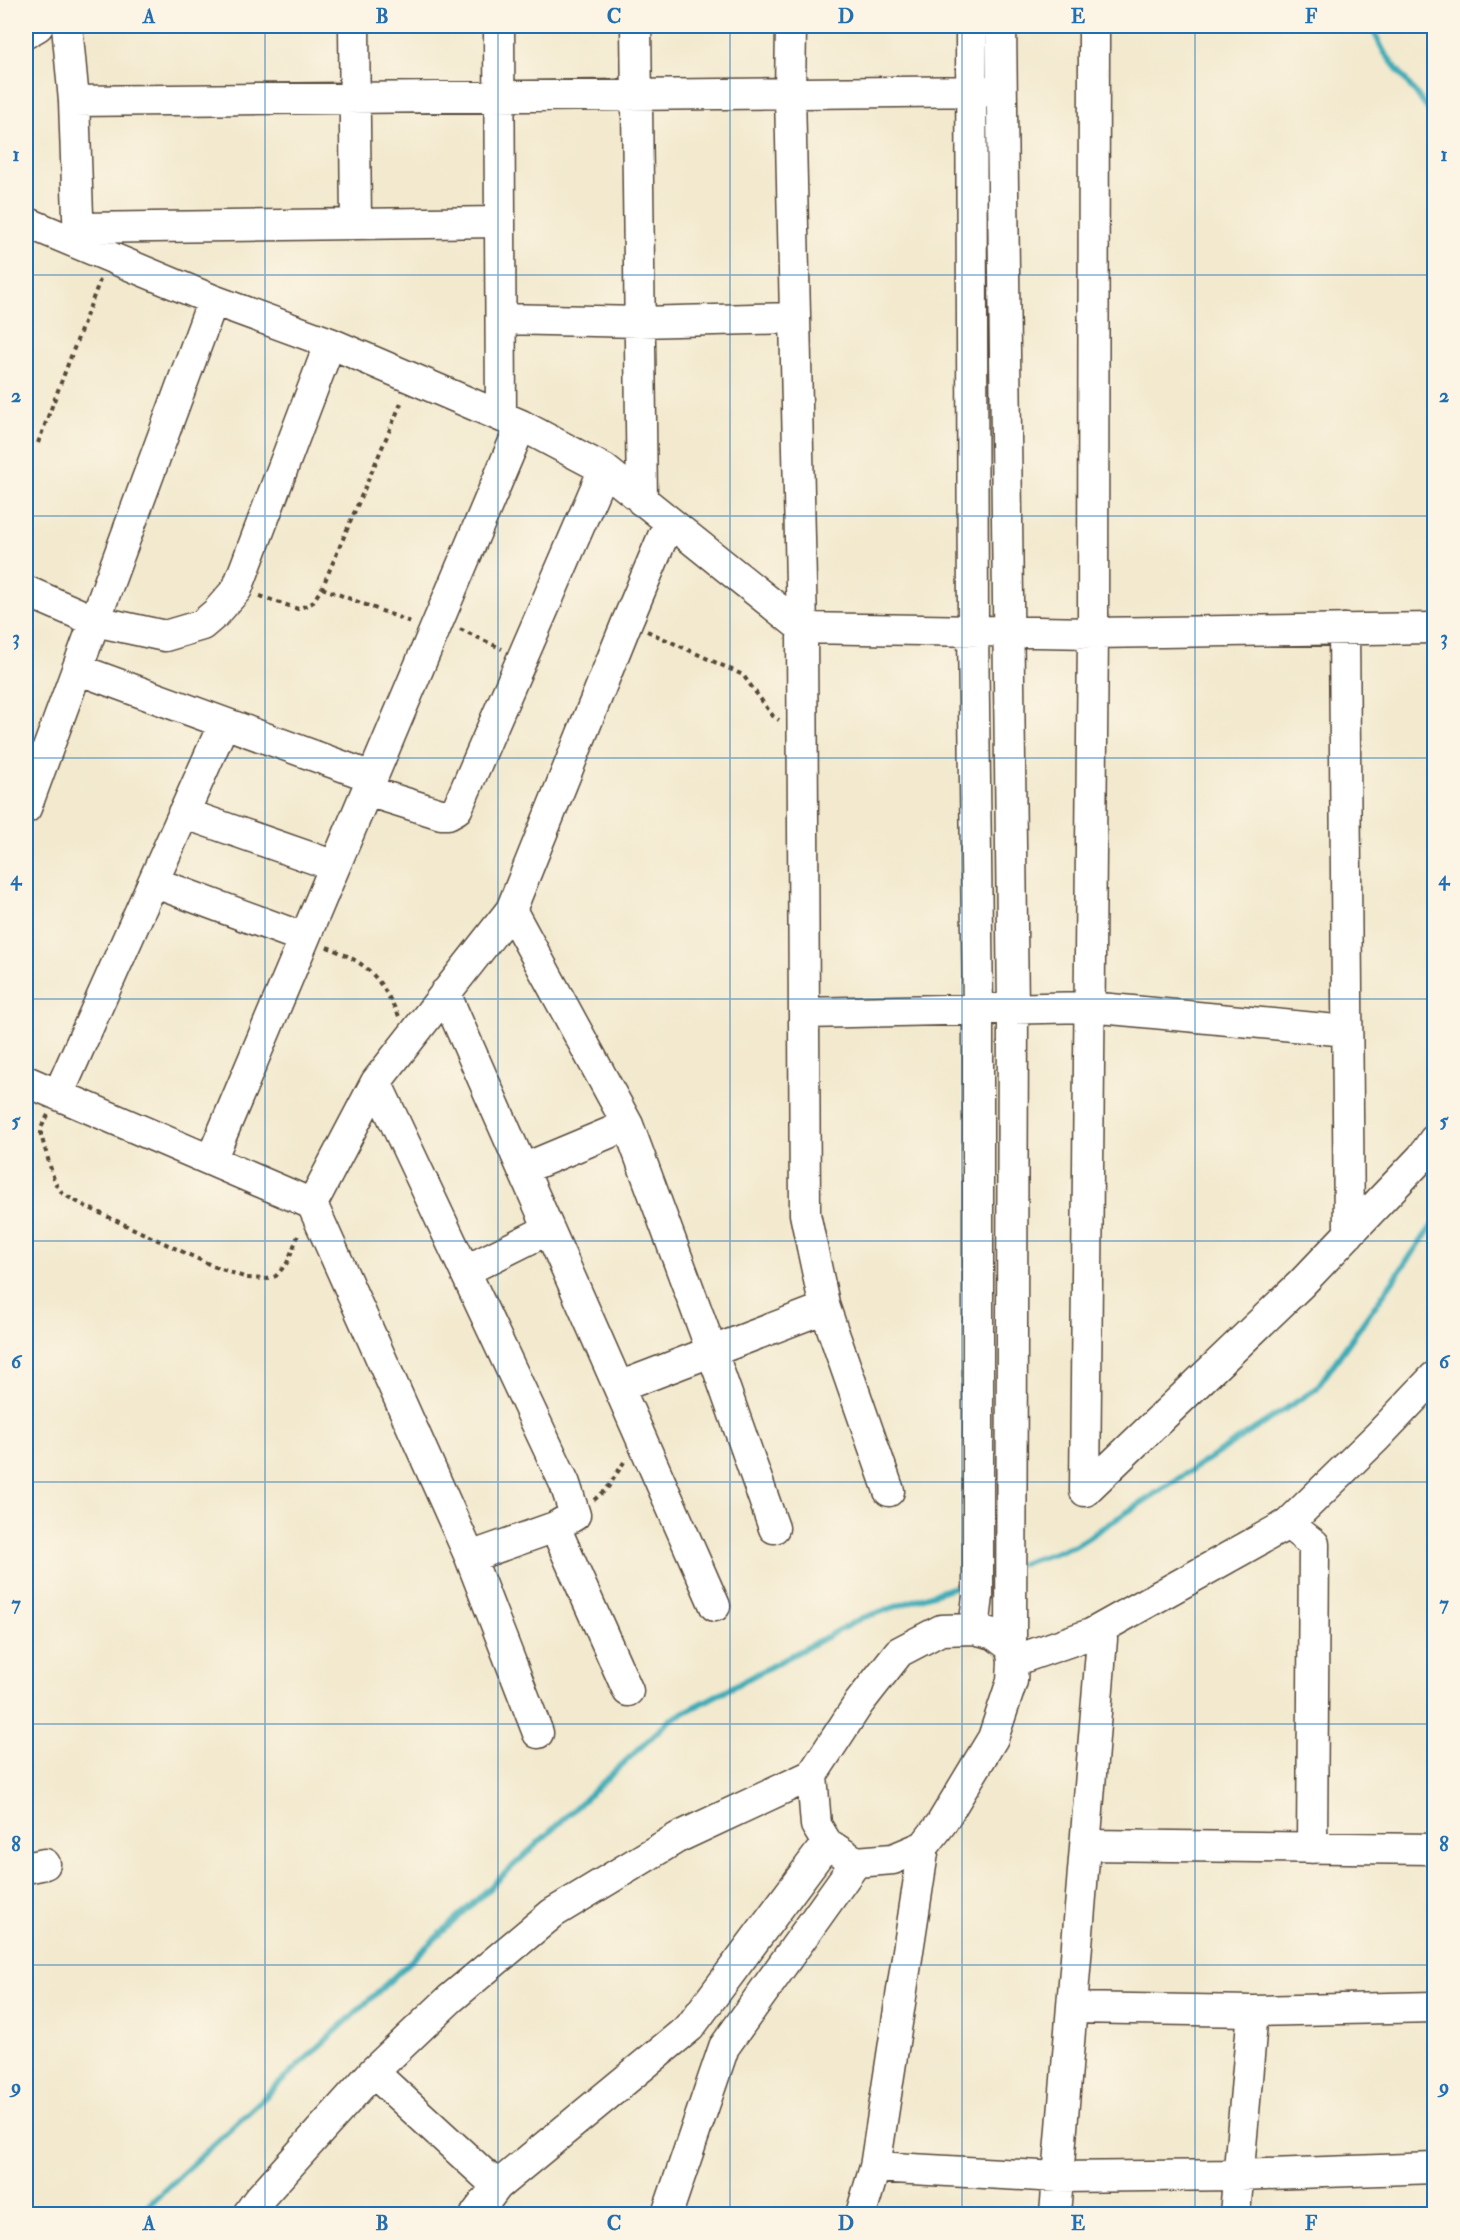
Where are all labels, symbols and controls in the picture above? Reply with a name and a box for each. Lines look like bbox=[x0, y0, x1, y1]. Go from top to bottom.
text: A bbox=[142, 4, 156, 29]
text: B bbox=[375, 4, 389, 29]
text: C bbox=[607, 4, 621, 29]
text: D bbox=[838, 4, 854, 29]
text: E bbox=[1071, 4, 1086, 29]
text: F bbox=[1305, 4, 1318, 29]
text: 1 bbox=[12, 142, 20, 167]
text: 1 bbox=[1440, 142, 1448, 167]
text: 2 bbox=[11, 383, 21, 408]
text: 2 bbox=[1439, 383, 1449, 408]
text: 3 bbox=[12, 625, 20, 650]
text: 3 bbox=[1440, 625, 1448, 650]
text: 4 bbox=[10, 866, 23, 891]
text: 4 bbox=[1438, 866, 1451, 891]
text: 5 bbox=[12, 1108, 22, 1133]
text: 5 bbox=[1440, 1108, 1450, 1133]
text: 6 bbox=[11, 1349, 23, 1374]
text: 6 bbox=[1439, 1349, 1451, 1374]
text: 7 bbox=[11, 1591, 21, 1616]
text: 7 bbox=[1439, 1591, 1449, 1616]
text: 8 bbox=[11, 1832, 21, 1857]
text: 8 bbox=[1439, 1832, 1449, 1857]
text: 9 bbox=[9, 2074, 21, 2099]
text: 9 bbox=[1437, 2074, 1449, 2099]
text: A bbox=[142, 2211, 156, 2236]
text: B bbox=[375, 2211, 389, 2236]
text: C bbox=[607, 2211, 621, 2236]
text: D bbox=[838, 2211, 854, 2236]
text: E bbox=[1071, 2211, 1086, 2236]
text: F bbox=[1305, 2211, 1318, 2236]

